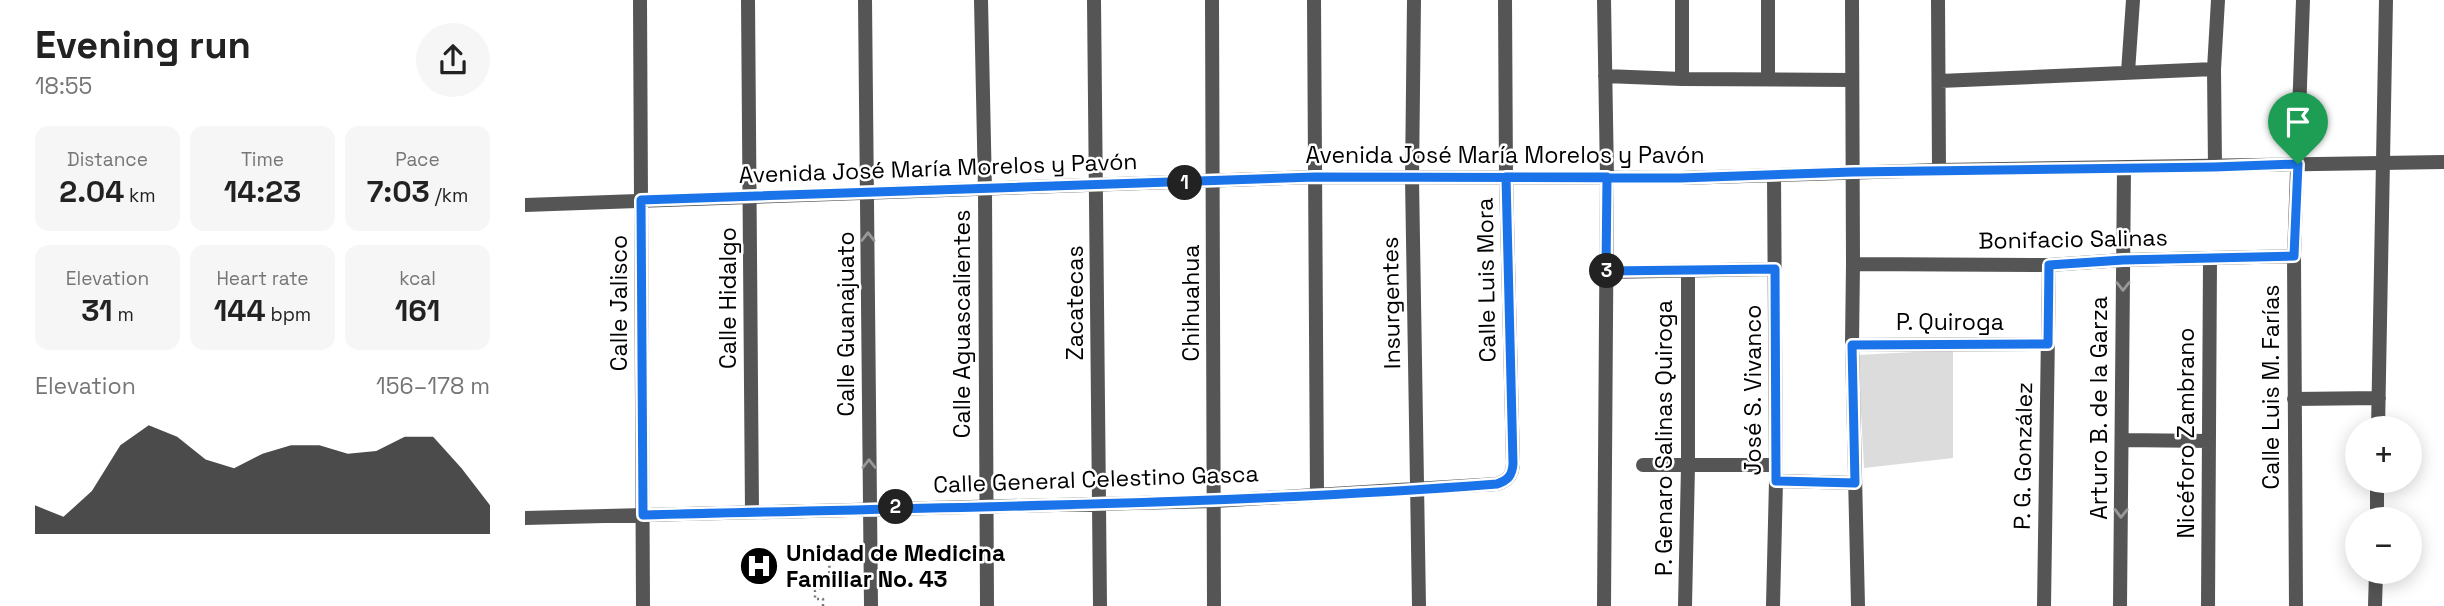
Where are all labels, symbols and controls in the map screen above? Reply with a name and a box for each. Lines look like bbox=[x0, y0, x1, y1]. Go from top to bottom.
text: Evening run bbox=[35, 21, 251, 69]
button: share bbox=[416, 23, 490, 97]
text: 18:55 bbox=[35, 71, 92, 101]
pin bbox=[2268, 92, 2328, 164]
icon: arrive bbox=[2279, 103, 2317, 141]
street label: Avenida José María Morelos y Pavón bbox=[1305, 140, 1705, 170]
street label: Avenida José María Morelos y Pavón bbox=[738, 146, 1138, 190]
text: Distance bbox=[67, 147, 148, 172]
text: Time bbox=[241, 147, 284, 172]
text: Pace bbox=[395, 147, 440, 172]
pin: 1 bbox=[1167, 166, 1203, 200]
text: 1 bbox=[1180, 170, 1189, 195]
text: 2.04 bbox=[59, 172, 124, 211]
text: 14:23 bbox=[224, 172, 301, 211]
text: 7:03 bbox=[367, 172, 430, 211]
text: km bbox=[124, 183, 156, 208]
text: /km bbox=[430, 183, 468, 208]
street label: Calle Luis Mora bbox=[1470, 197, 1502, 363]
street label: Calle Aguascalientes bbox=[947, 210, 977, 438]
street label: Bonifacio Salinas bbox=[1978, 222, 2168, 256]
street label: Calle Hidalgo bbox=[713, 227, 743, 369]
street label: Calle Guanajuato bbox=[831, 231, 861, 417]
one-way arrow bbox=[860, 231, 876, 242]
street label: Calle Jalisco bbox=[604, 235, 634, 371]
street label: Insurgentes bbox=[1375, 237, 1407, 369]
street label: Zacatecas bbox=[1060, 245, 1090, 361]
street label: Chihuahua bbox=[1176, 245, 1206, 361]
pin: 3 bbox=[1589, 254, 1625, 288]
text: 3 bbox=[1601, 258, 1612, 283]
text: Elevation bbox=[66, 266, 149, 291]
text: Heart rate bbox=[216, 266, 309, 291]
text: kcal bbox=[399, 266, 436, 291]
one-way arrow bbox=[2115, 281, 2131, 291]
street label: Calle Luis M. Farías bbox=[2256, 285, 2286, 489]
text: 31 bbox=[81, 291, 113, 330]
text: 144 bbox=[214, 291, 266, 330]
text: 161 bbox=[395, 291, 440, 330]
street label: Arturo B. de la Garza bbox=[2084, 296, 2114, 520]
street label: P. Genaro Salinas Quiroga bbox=[1649, 300, 1679, 576]
text: m bbox=[113, 302, 134, 327]
text: bpm bbox=[266, 302, 311, 327]
street label: José S. Vivanco bbox=[1738, 305, 1768, 475]
street label: P. Quiroga bbox=[1896, 307, 2004, 337]
street label: Nicéforo Zambrano bbox=[2171, 328, 2201, 538]
text: Elevation bbox=[35, 371, 136, 401]
text: 156–178 m bbox=[376, 371, 490, 401]
street label: P. G. González bbox=[2007, 382, 2039, 530]
map controls bbox=[2345, 416, 2422, 584]
button: + bbox=[2345, 416, 2422, 493]
street label: Calle General Celestino Gasca bbox=[933, 458, 1259, 500]
one-way arrow bbox=[861, 459, 877, 469]
pin: 2 bbox=[879, 490, 913, 524]
text: 2 bbox=[890, 494, 901, 519]
button: − bbox=[2345, 507, 2422, 584]
one-way arrow bbox=[2114, 508, 2129, 519]
place label: Unidad de Medicina Familiar No. 43 bbox=[786, 538, 1005, 594]
hospital icon: Unidad de Medicina Familiar No. 43 bbox=[738, 545, 780, 587]

